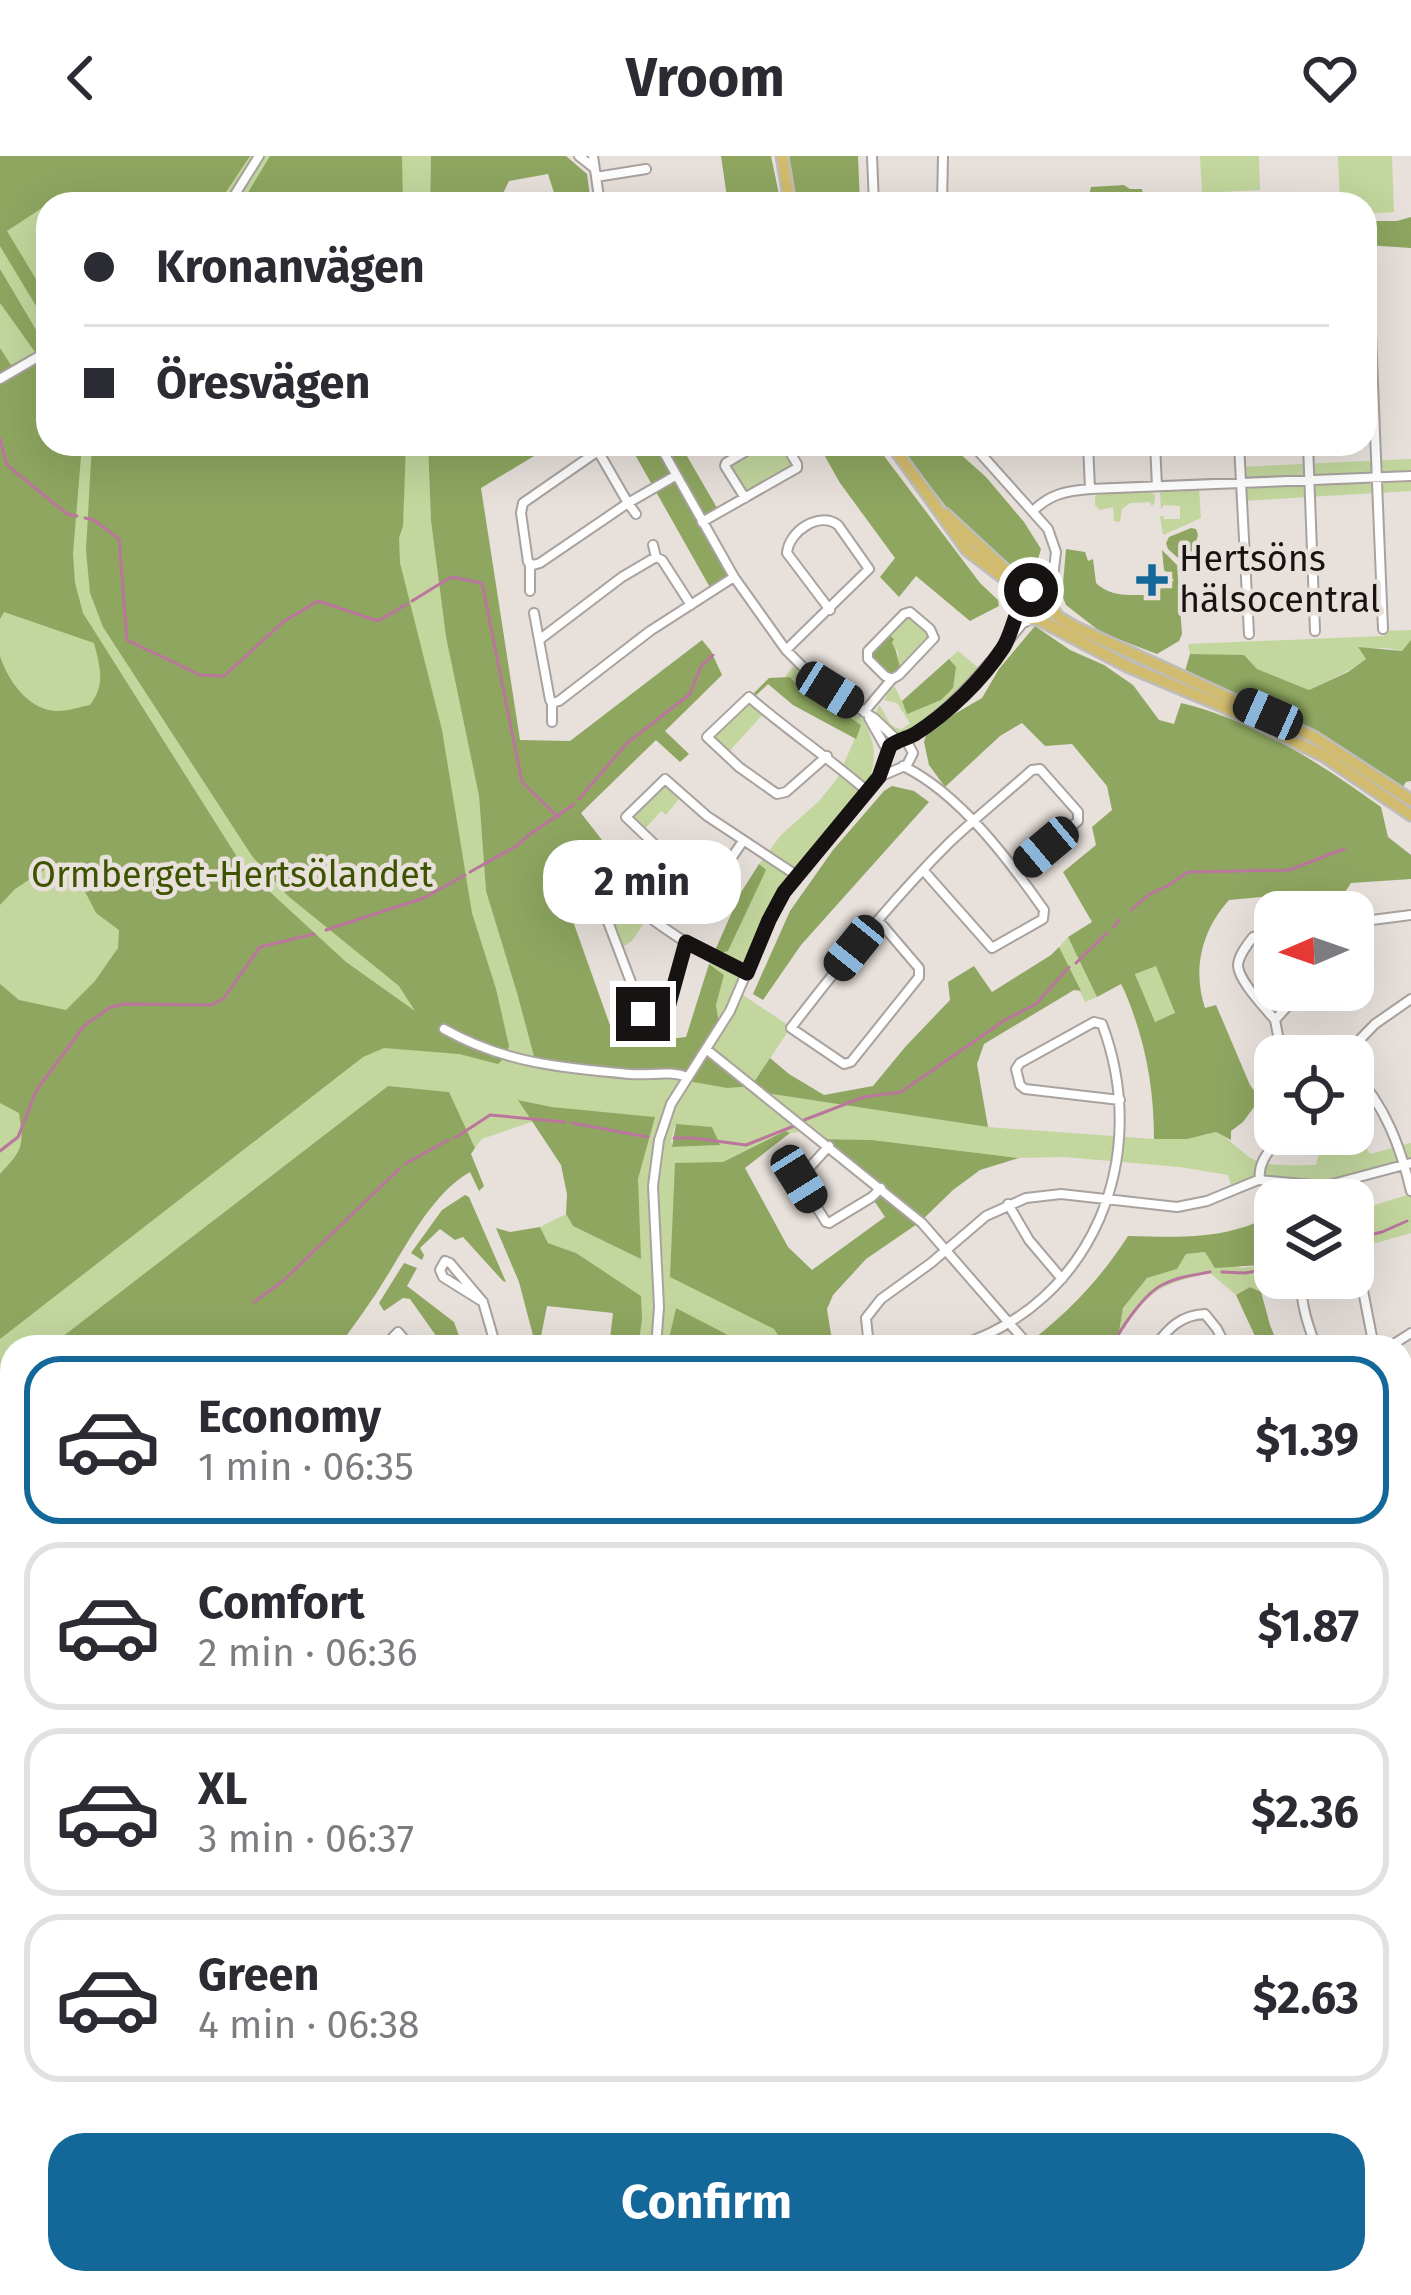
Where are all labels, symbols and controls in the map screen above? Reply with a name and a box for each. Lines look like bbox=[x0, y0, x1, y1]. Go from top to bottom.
icon: back bbox=[48, 45, 114, 111]
icon: heart bbox=[1297, 45, 1363, 111]
text: Vroom bbox=[626, 46, 785, 110]
text: Kronanvägen bbox=[156, 240, 425, 294]
text: Öresvägen bbox=[156, 356, 370, 410]
place label: Hertsöns hälsocentral bbox=[1179, 537, 1380, 622]
route start bbox=[1004, 563, 1058, 617]
marker: Hertsöns hälsocentral bbox=[1136, 564, 1168, 596]
car bbox=[790, 656, 870, 724]
car bbox=[1228, 683, 1308, 745]
car bbox=[1007, 810, 1085, 884]
callout: 2 min bbox=[544, 840, 742, 924]
park label: Ormberget-Hertsölandet bbox=[31, 853, 433, 897]
text: 2 min bbox=[594, 859, 690, 905]
north arrow bbox=[1254, 891, 1374, 1011]
map controls bbox=[1254, 891, 1374, 1299]
car bbox=[817, 909, 891, 987]
route end bbox=[616, 987, 670, 1041]
button: locate bbox=[1254, 1035, 1374, 1155]
car bbox=[765, 1139, 833, 1219]
button: layers bbox=[1254, 1179, 1374, 1299]
icon: car bbox=[54, 1386, 162, 1494]
text: Economy bbox=[198, 1390, 381, 1444]
text: $1.39 bbox=[1255, 1413, 1359, 1467]
text: 1 min · 06:35 bbox=[198, 1444, 414, 1490]
icon: car bbox=[54, 1572, 162, 1680]
text: Comfort bbox=[198, 1576, 365, 1630]
text: $1.87 bbox=[1258, 1599, 1359, 1653]
text: 2 min · 06:36 bbox=[198, 1630, 417, 1676]
icon: car bbox=[54, 1758, 162, 1866]
text: XL bbox=[198, 1762, 247, 1816]
text: $2.36 bbox=[1251, 1785, 1359, 1839]
text: 3 min · 06:37 bbox=[198, 1816, 414, 1862]
icon: car bbox=[54, 1944, 162, 2052]
text: Green bbox=[198, 1948, 319, 2002]
text: $2.63 bbox=[1253, 1971, 1359, 2025]
text: 4 min · 06:38 bbox=[198, 2002, 420, 2048]
button: Confirm bbox=[48, 2133, 1365, 2271]

